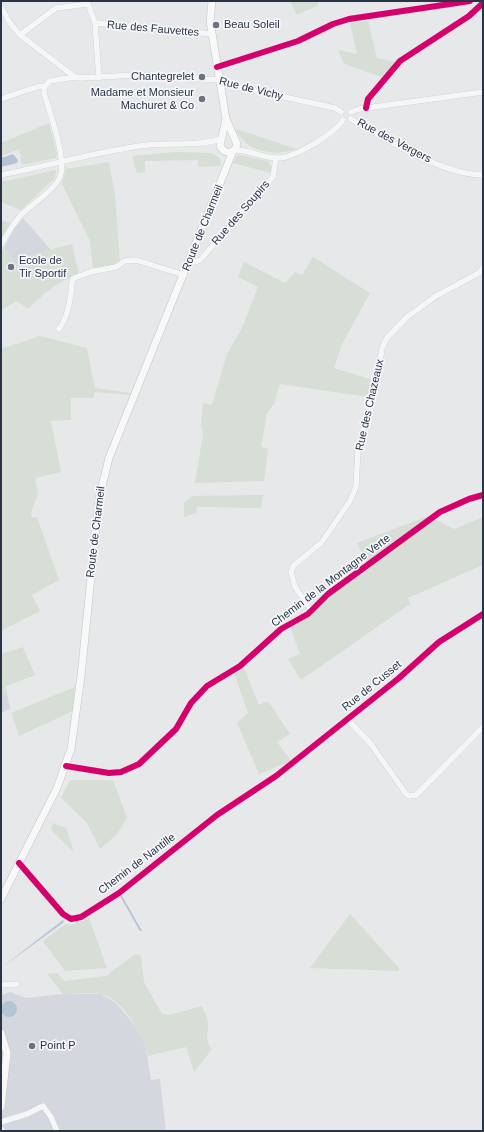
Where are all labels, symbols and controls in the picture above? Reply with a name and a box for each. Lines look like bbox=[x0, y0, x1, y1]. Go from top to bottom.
street label: Rue des Fauvettes bbox=[106, 18, 200, 40]
place label: Beau Soleil bbox=[224, 18, 280, 32]
marker: Beau Soleil bbox=[211, 20, 221, 30]
place label: Chantegrelet bbox=[131, 70, 194, 84]
marker: Chantegrelet bbox=[197, 72, 207, 82]
street label: Rue de Vichy bbox=[218, 75, 284, 103]
place label: Madame et Monsieur Machuret & Co bbox=[91, 86, 194, 112]
marker: Madame et Monsieur Machuret & Co bbox=[197, 94, 207, 104]
street label: Rue des Vergers bbox=[355, 116, 433, 166]
street label: Rue des Soupirs bbox=[209, 178, 273, 248]
street label: Route de Charmeil bbox=[180, 183, 226, 273]
place label: Ecole de Tir Sportif bbox=[19, 254, 66, 280]
marker: Ecole de Tir Sportif bbox=[6, 262, 16, 272]
street label: Rue des Chazeaux bbox=[353, 358, 387, 452]
street label: Route de Charmeil bbox=[84, 486, 108, 578]
street label: Chemin de la Montagne Verte bbox=[269, 532, 393, 630]
street label: Rue de Cusset bbox=[340, 658, 404, 714]
street label: Chemin de Nantille bbox=[96, 831, 178, 897]
place label: Point P bbox=[40, 1039, 75, 1053]
marker: Point P bbox=[27, 1041, 37, 1051]

